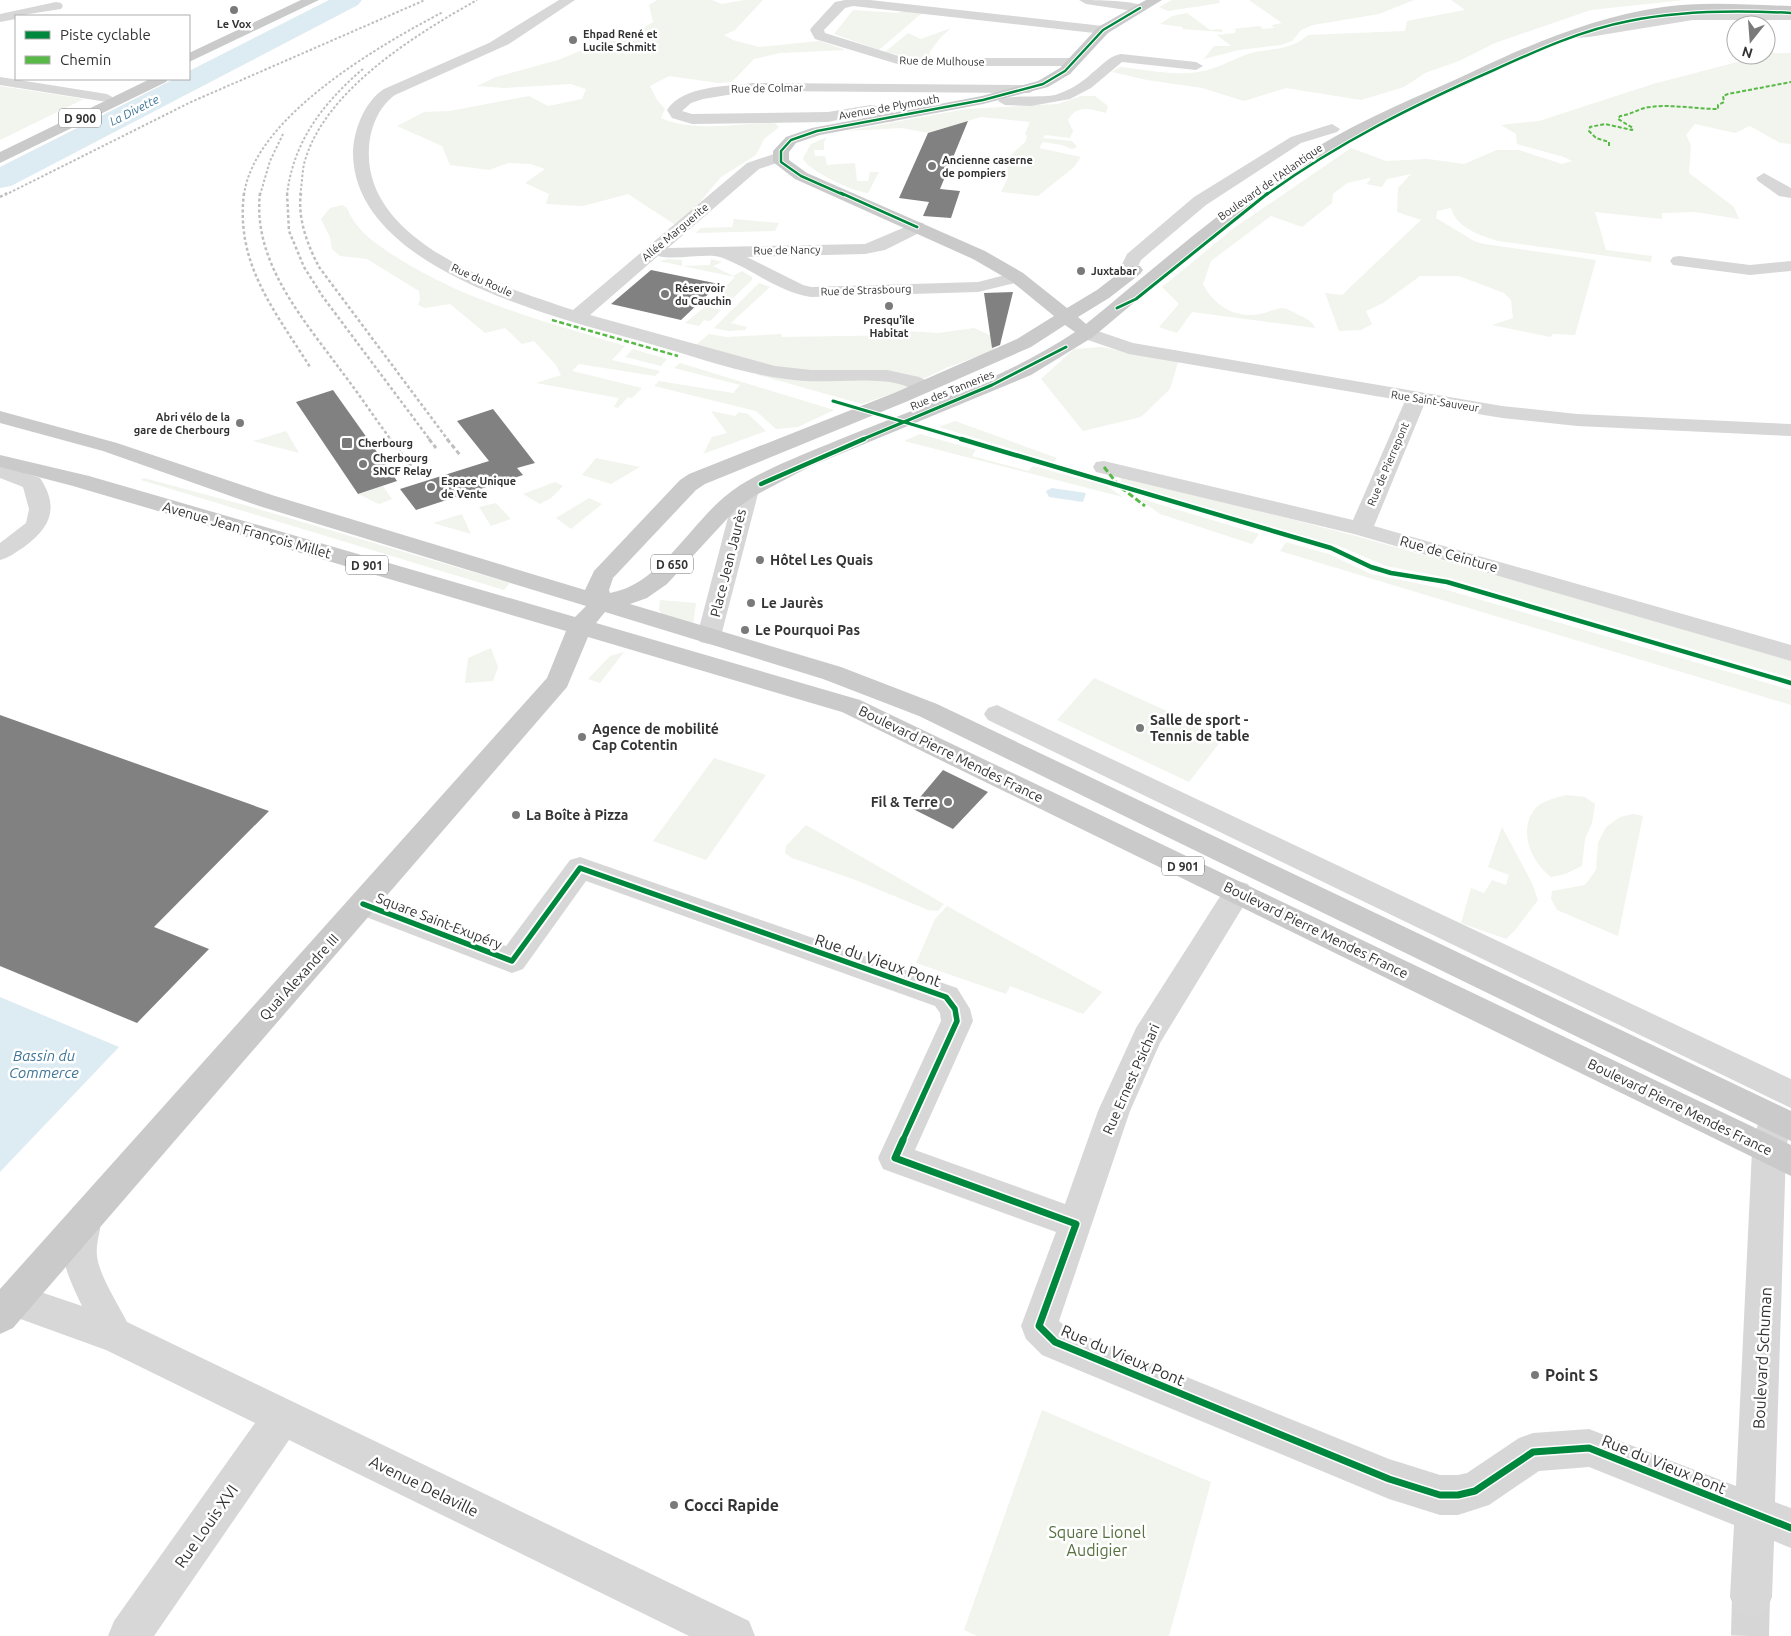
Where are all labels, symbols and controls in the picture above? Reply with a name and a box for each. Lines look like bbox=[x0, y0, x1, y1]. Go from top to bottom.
marker: Le Vox bbox=[228, 4, 240, 16]
legend bbox=[15, 15, 190, 80]
north arrow bbox=[1726, 15, 1776, 65]
place label: Le Vox bbox=[217, 18, 251, 30]
text: Piste cyclable bbox=[60, 26, 151, 43]
place label: Ehpad René et Lucile Schmitt bbox=[583, 28, 658, 53]
marker: Ehpad René et Lucile Schmitt bbox=[567, 34, 579, 46]
text: N bbox=[1740, 43, 1755, 62]
text: Chemin bbox=[60, 51, 111, 68]
street label: Rue de Mulhouse bbox=[899, 54, 985, 68]
street label: Rue de Colmar bbox=[731, 81, 804, 95]
water label: La Divette bbox=[107, 92, 161, 128]
street label: Avenue de Plymouth bbox=[838, 92, 940, 122]
road number: D 900 bbox=[59, 109, 101, 128]
street label: Boulevard de l'Atlantique bbox=[1215, 141, 1325, 223]
place label: Ancienne caserne de pompiers bbox=[942, 154, 1033, 179]
marker: Ancienne caserne de pompiers bbox=[926, 160, 938, 172]
street label: Allée Marguerite bbox=[639, 201, 711, 263]
street label: Rue de Nancy bbox=[753, 243, 821, 257]
street label: Rue du Roule bbox=[450, 261, 514, 299]
marker: Juxtabar bbox=[1075, 265, 1087, 277]
place label: Juxtabar bbox=[1091, 265, 1137, 277]
place label: Réservoir du Cauchin bbox=[675, 282, 731, 307]
street label: Rue de Strasbourg bbox=[820, 282, 912, 298]
marker: Réservoir du Cauchin bbox=[659, 288, 671, 300]
marker: Presqu'île Habitat bbox=[883, 300, 895, 312]
place label: Presqu'île Habitat bbox=[863, 314, 915, 339]
street label: Rue des Tanneries bbox=[908, 368, 996, 412]
street label: Rue Saint-Sauveur bbox=[1390, 388, 1481, 414]
place label: Abri vélo de la gare de Cherbourg bbox=[134, 411, 230, 436]
marker: Abri vélo de la gare de Cherbourg bbox=[234, 417, 246, 429]
street label: Rue de Pierrepont bbox=[1365, 420, 1411, 508]
marker: Cherbourg bbox=[340, 436, 354, 450]
place label: Cherbourg bbox=[358, 437, 413, 449]
place label: Cherbourg SNCF Relay bbox=[373, 452, 432, 477]
marker: Cherbourg SNCF Relay bbox=[357, 458, 369, 470]
place label: Espace Unique de Vente bbox=[441, 475, 516, 500]
marker: Espace Unique de Vente bbox=[425, 481, 437, 493]
street label: Avenue Jean François Millet bbox=[161, 498, 334, 562]
street label: Place Jean Jaurès bbox=[707, 507, 749, 619]
street label: Rue de Ceinture bbox=[1398, 532, 1500, 576]
place label: Hôtel Les Quais bbox=[770, 552, 873, 568]
road number: D 650 bbox=[651, 554, 693, 574]
marker: Hôtel Les Quais bbox=[754, 554, 766, 566]
road number: D 901 bbox=[346, 556, 388, 574]
place label: Le Jaurès bbox=[761, 595, 824, 611]
marker: Le Jaurès bbox=[745, 597, 757, 609]
place label: Le Pourquoi Pas bbox=[755, 622, 860, 638]
marker: Le Pourquoi Pas bbox=[739, 624, 751, 636]
street label: Boulevard Pierre Mendes France bbox=[856, 702, 1046, 806]
place label: Salle de sport - Tennis de table bbox=[1150, 712, 1250, 744]
place label: Agence de mobilité Cap Cotentin bbox=[592, 721, 719, 753]
marker: Salle de sport - Tennis de table bbox=[1134, 722, 1146, 734]
marker: Agence de mobilité Cap Cotentin bbox=[576, 731, 588, 743]
place label: Fil & Terre bbox=[871, 794, 938, 810]
marker: Fil & Terre bbox=[942, 796, 954, 808]
place label: La Boîte à Pizza bbox=[526, 807, 628, 823]
marker: La Boîte à Pizza bbox=[510, 809, 522, 821]
road number: D 901 bbox=[1162, 856, 1204, 876]
street label: Boulevard Pierre Mendes France bbox=[1221, 878, 1411, 982]
street label: Square Saint-Exupéry bbox=[374, 890, 504, 952]
street label: Rue du Vieux Pont bbox=[813, 930, 944, 990]
street label: Quai Alexandre III bbox=[256, 931, 342, 1023]
street label: Rue Ernest Psichari bbox=[1099, 1021, 1163, 1137]
water label: Bassin du Commerce bbox=[9, 1047, 79, 1081]
street label: Boulevard Pierre Mendes France bbox=[1585, 1055, 1775, 1159]
street label: Boulevard Schuman bbox=[1749, 1287, 1775, 1429]
street label: Rue du Vieux Pont bbox=[1059, 1321, 1188, 1389]
place label: Point S bbox=[1545, 1366, 1598, 1384]
marker: Point S bbox=[1529, 1369, 1541, 1381]
street label: Rue du Vieux Pont bbox=[1599, 1431, 1729, 1497]
street label: Avenue Delaville bbox=[367, 1452, 481, 1520]
street label: Rue Louis XVI bbox=[171, 1481, 241, 1571]
place label: Cocci Rapide bbox=[684, 1496, 779, 1514]
marker: Cocci Rapide bbox=[668, 1499, 680, 1511]
park label: Square Lionel Audigier bbox=[1048, 1523, 1146, 1559]

